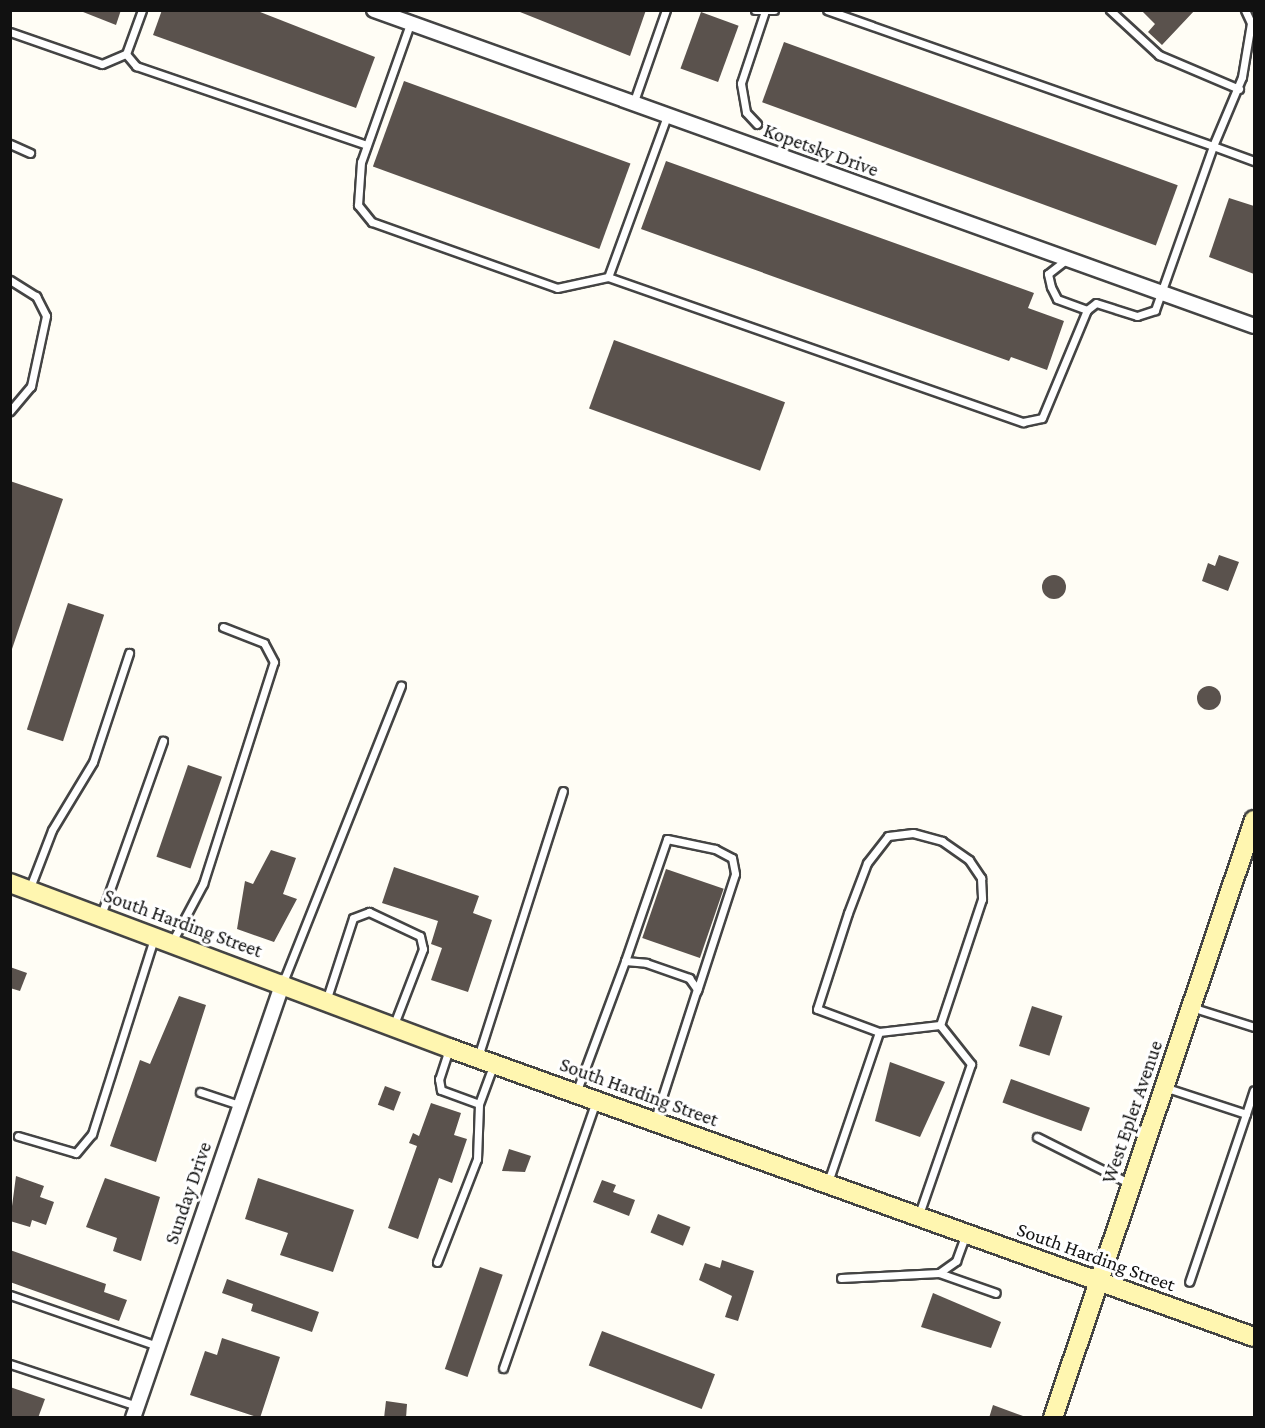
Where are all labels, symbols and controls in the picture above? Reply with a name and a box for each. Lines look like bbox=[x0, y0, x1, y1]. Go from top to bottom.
street label: Kopetsky Drive bbox=[760, 118, 882, 182]
street label: South Harding Street bbox=[101, 883, 265, 963]
street label: West Epler Avenue bbox=[1096, 1037, 1168, 1187]
street label: South Harding Street bbox=[557, 1052, 721, 1132]
street label: Sunday Drive bbox=[159, 1139, 217, 1247]
street label: South Harding Street bbox=[1014, 1217, 1178, 1297]

